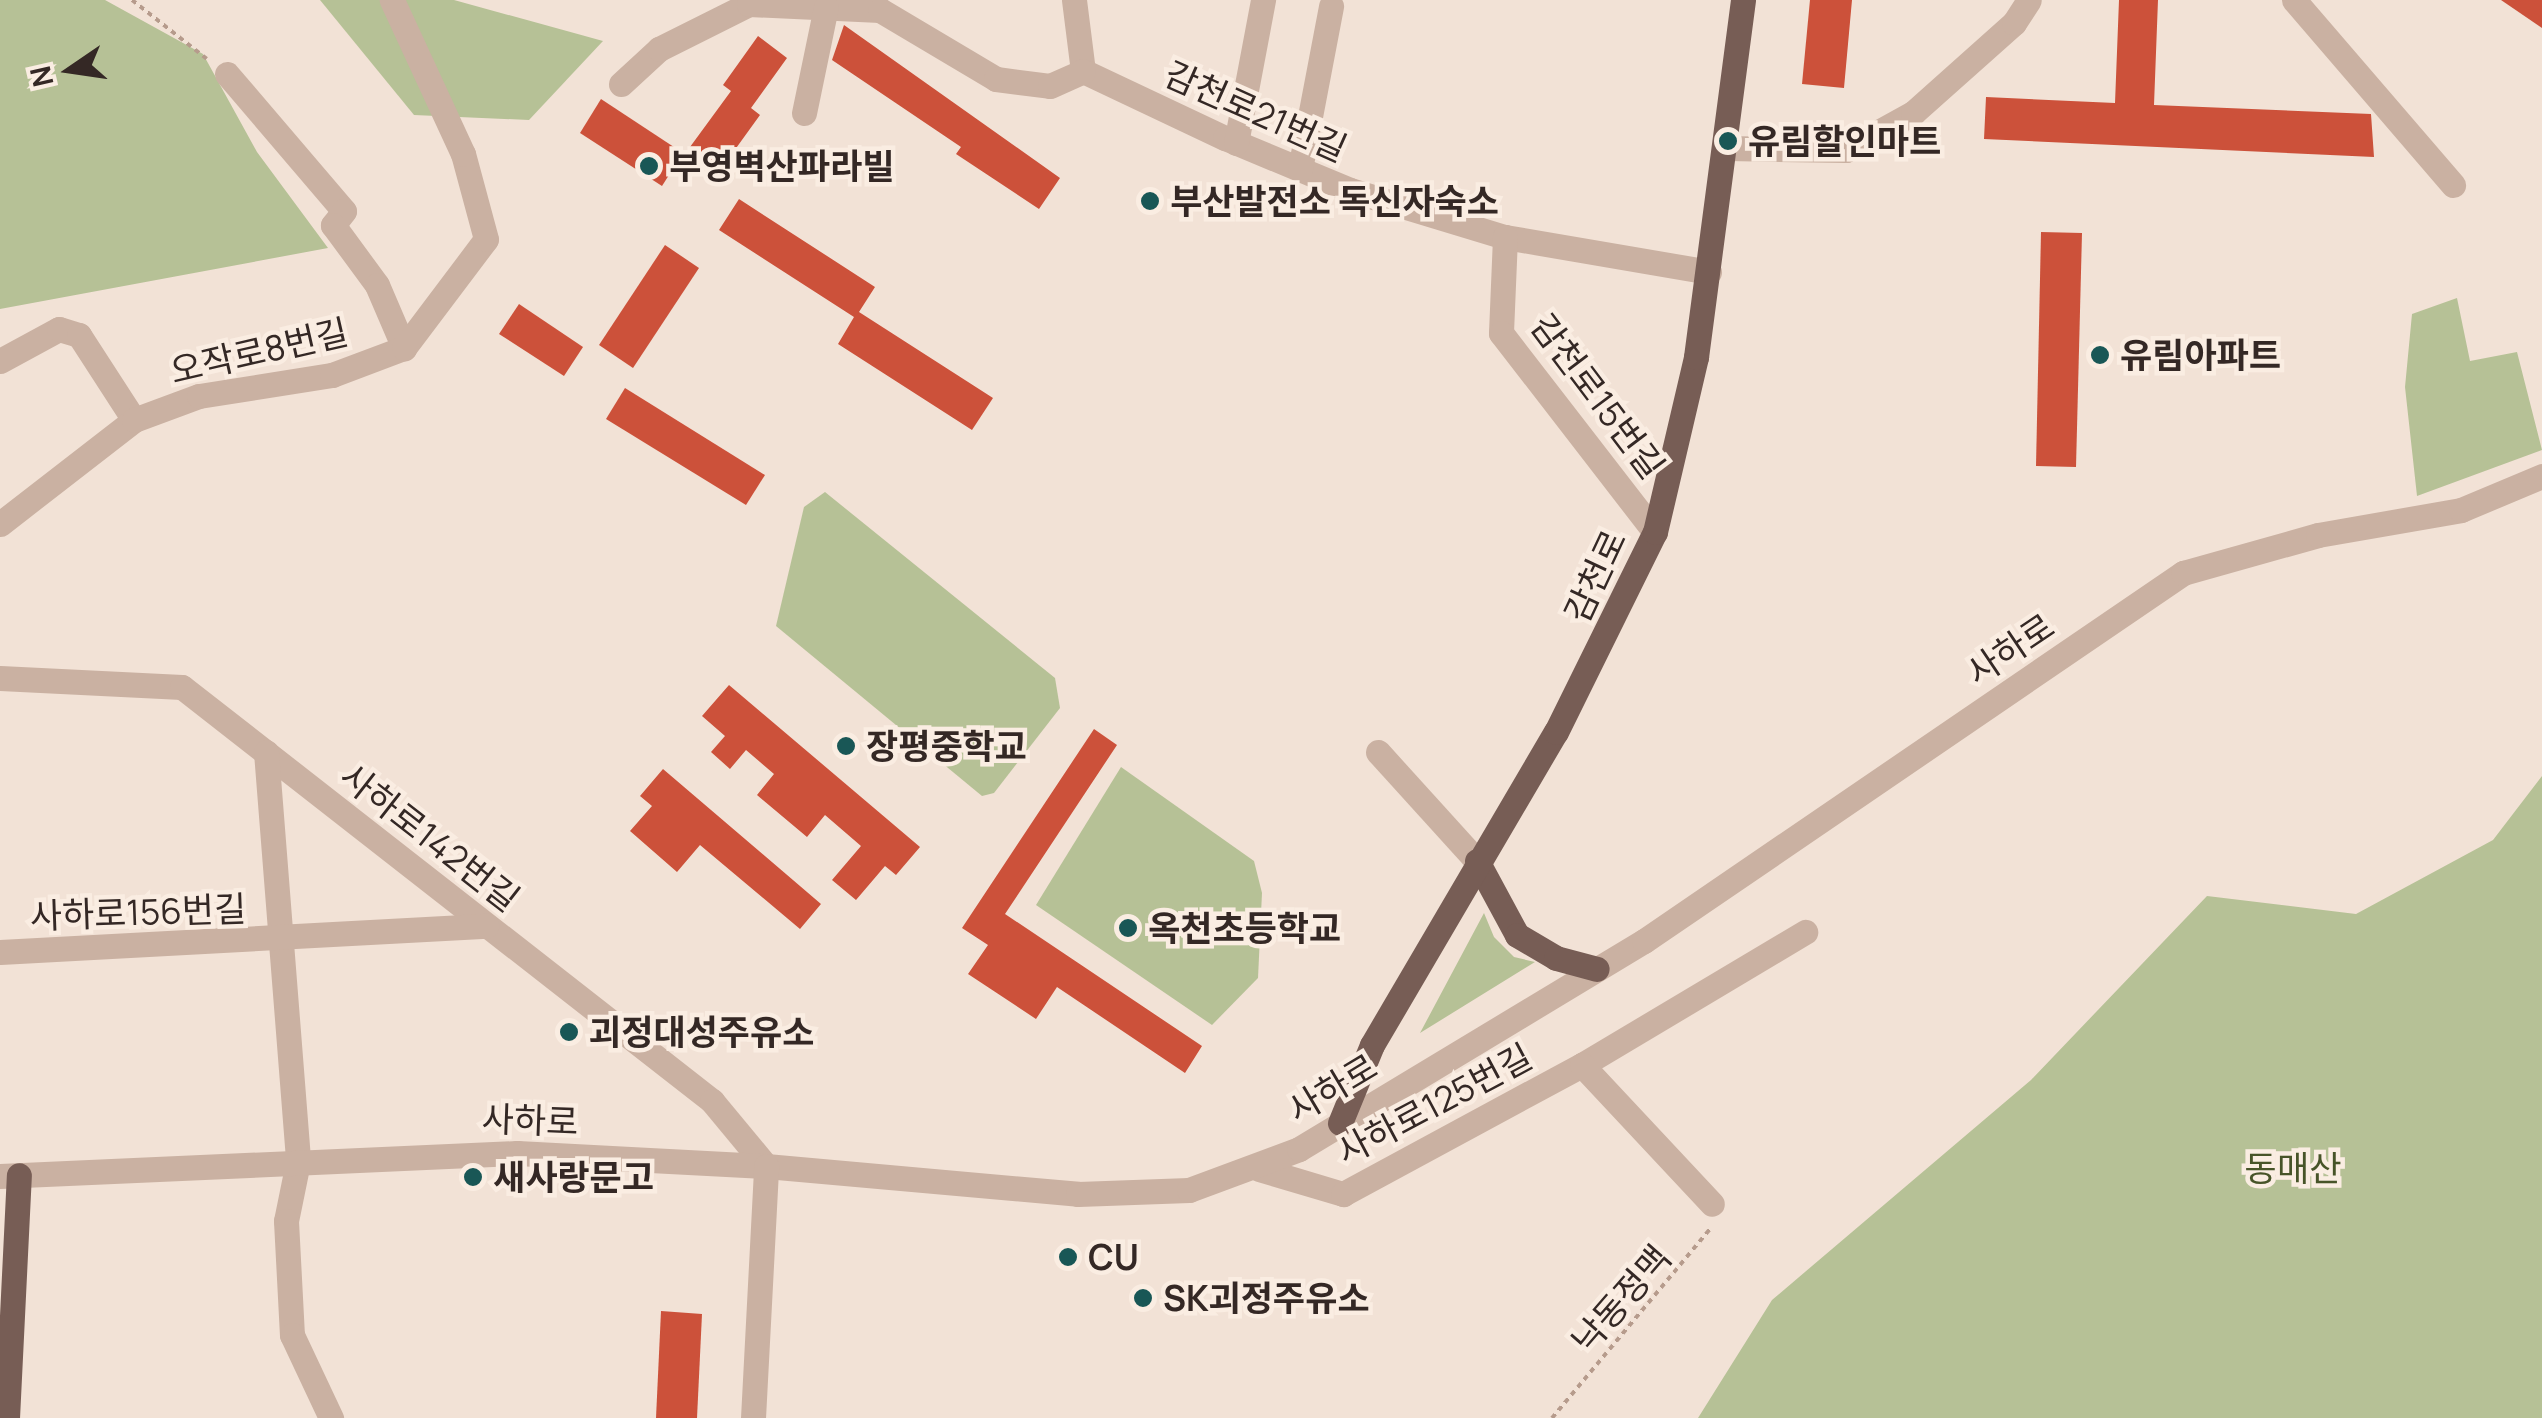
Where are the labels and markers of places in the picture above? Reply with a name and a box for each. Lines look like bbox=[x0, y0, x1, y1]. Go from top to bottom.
place label: 유림할인마트 bbox=[1748, 120, 1941, 162]
marker: 유림할인마트 bbox=[1717, 130, 1739, 152]
place label: 부영벽산파라빌 bbox=[669, 145, 894, 187]
marker: 부영벽산파라빌 bbox=[638, 155, 660, 177]
place label: 부산발전소 독신자숙소 bbox=[1170, 180, 1499, 222]
marker: 부산발전소 독신자숙소 bbox=[1139, 190, 1161, 212]
place label: 유림아파트 bbox=[2120, 334, 2281, 376]
marker: 유림아파트 bbox=[2089, 344, 2111, 366]
place label: 장평중학교 bbox=[866, 725, 1027, 767]
marker: 장평중학교 bbox=[835, 735, 857, 757]
place label: 옥천초등학교 bbox=[1148, 907, 1341, 949]
marker: 옥천초등학교 bbox=[1117, 917, 1139, 939]
place label: 괴정대성주유소 bbox=[589, 1011, 814, 1053]
marker: 괴정대성주유소 bbox=[558, 1021, 580, 1043]
place label: 새사랑문고 bbox=[493, 1156, 654, 1198]
marker: 새사랑문고 bbox=[462, 1166, 484, 1188]
place label: CU bbox=[1088, 1236, 1139, 1278]
marker: CU bbox=[1057, 1246, 1079, 1268]
place label: SK괴정주유소 bbox=[1163, 1277, 1370, 1319]
marker: SK괴정주유소 bbox=[1132, 1287, 1154, 1309]

